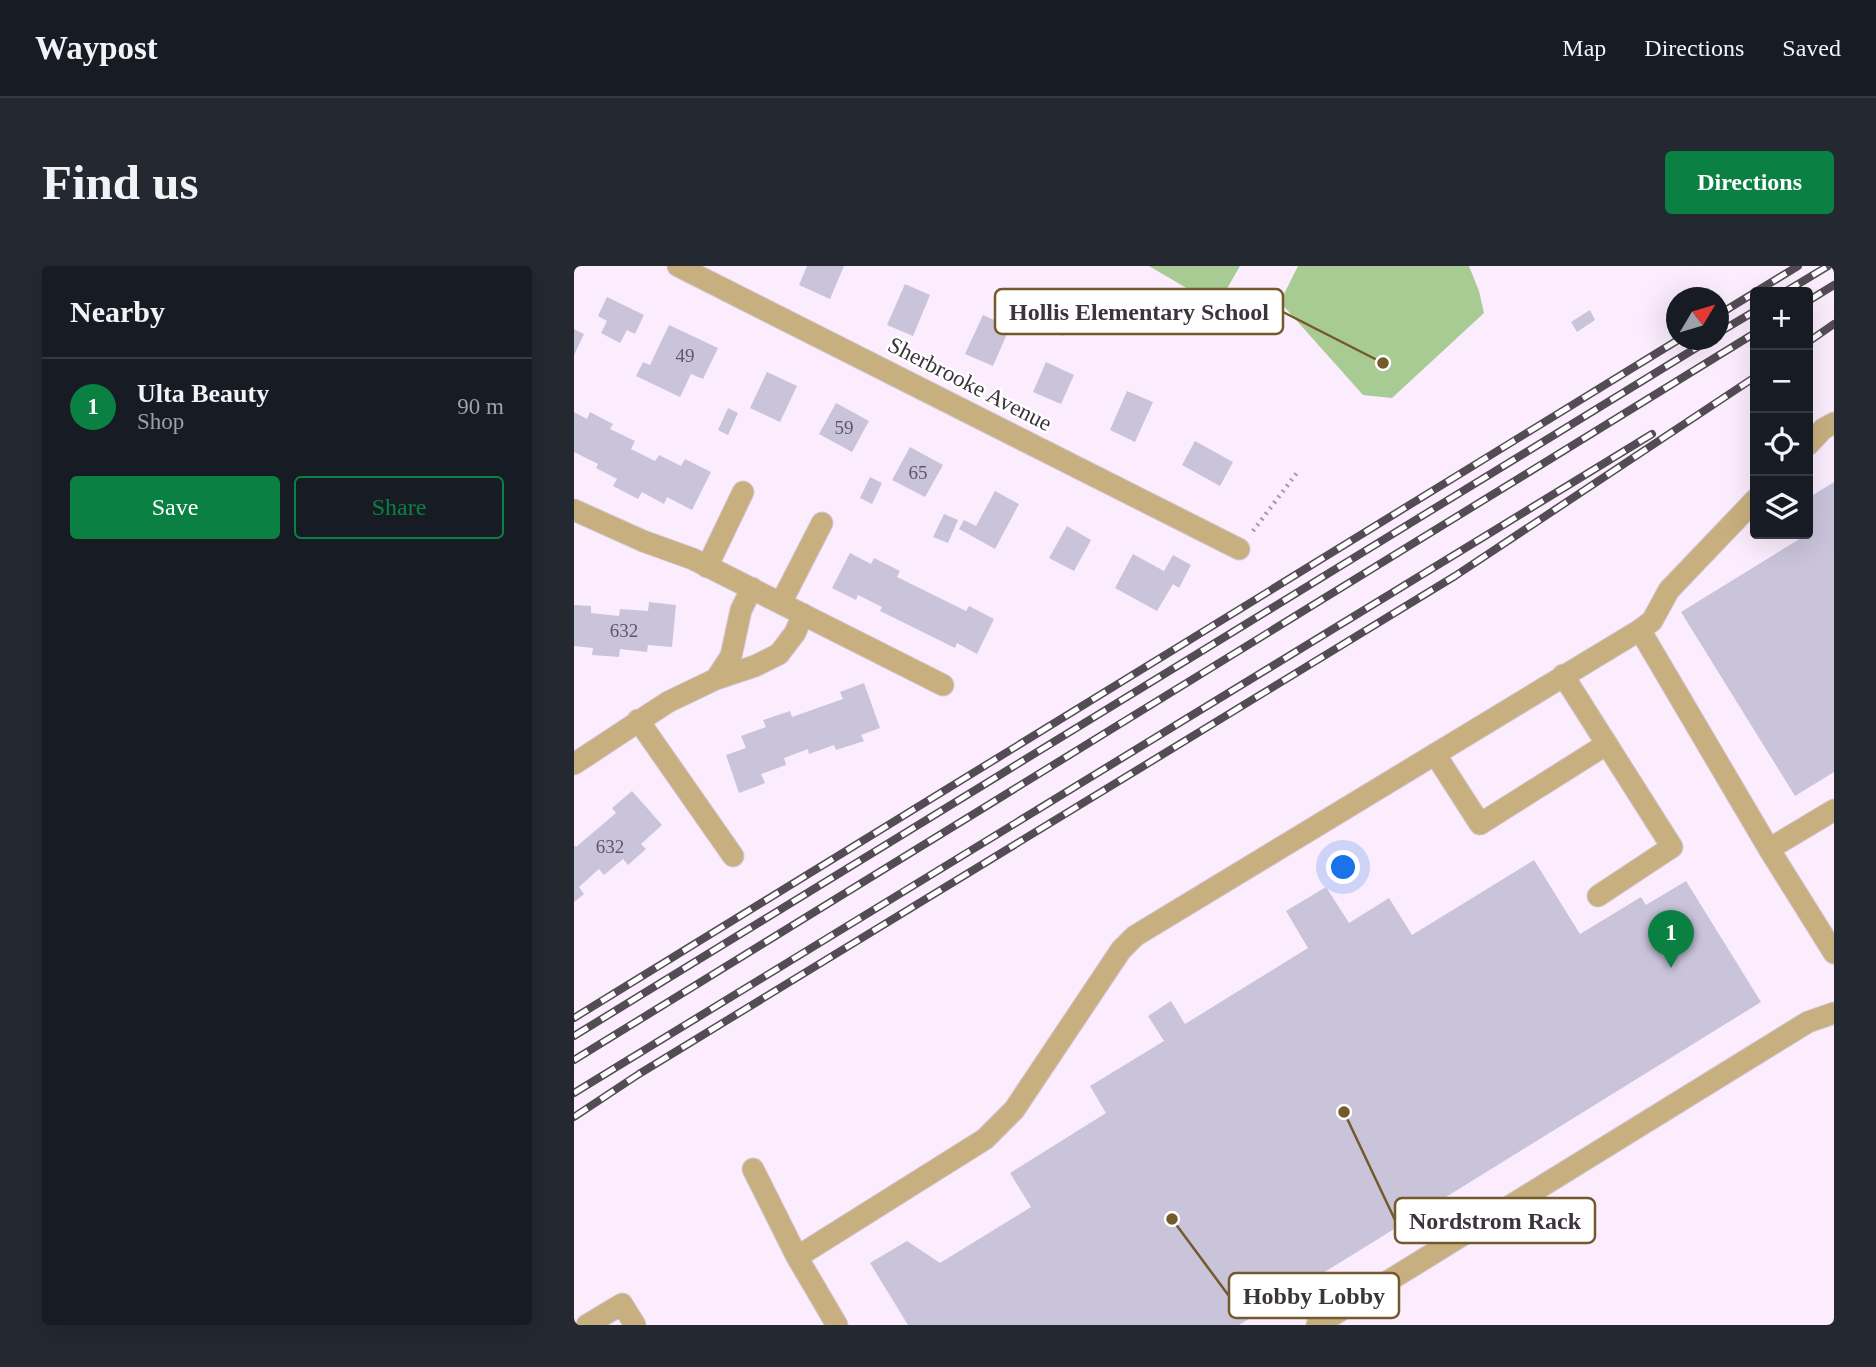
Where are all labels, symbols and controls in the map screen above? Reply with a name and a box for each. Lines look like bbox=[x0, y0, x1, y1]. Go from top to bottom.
text: Waypost bbox=[35, 30, 158, 66]
text: Map bbox=[1562, 35, 1606, 61]
text: Directions bbox=[1644, 35, 1744, 61]
text: Saved bbox=[1782, 35, 1841, 61]
button: Directions bbox=[1665, 151, 1834, 214]
text: Find us bbox=[42, 155, 199, 210]
north arrow bbox=[1666, 287, 1729, 350]
map controls bbox=[1750, 287, 1813, 539]
button: + bbox=[1750, 287, 1813, 350]
callout: Hollis Elementary School bbox=[995, 289, 1283, 334]
text: Nearby bbox=[70, 295, 165, 328]
text: Hollis Elementary School bbox=[1009, 299, 1269, 325]
street label: Sherbrooke Avenue bbox=[884, 332, 1056, 436]
house number: 49 bbox=[676, 345, 695, 366]
button: − bbox=[1750, 350, 1813, 413]
text: Ulta Beauty bbox=[137, 379, 269, 408]
text: 1 bbox=[87, 394, 99, 419]
text: 90 m bbox=[457, 394, 504, 419]
text: Shop bbox=[137, 409, 184, 434]
button: locate bbox=[1750, 413, 1813, 476]
house number: 59 bbox=[835, 417, 854, 438]
house number: 65 bbox=[909, 462, 928, 483]
button: Save bbox=[70, 476, 280, 539]
button: Share bbox=[294, 476, 504, 539]
button: layers bbox=[1750, 476, 1813, 539]
house number: 632 bbox=[610, 620, 638, 641]
house number: 632 bbox=[596, 836, 624, 857]
your location bbox=[1326, 850, 1360, 884]
pin: 1 bbox=[1648, 910, 1694, 968]
callout: Nordstrom Rack bbox=[1395, 1198, 1595, 1243]
text: Nordstrom Rack bbox=[1409, 1208, 1582, 1234]
callout: Hobby Lobby bbox=[1229, 1273, 1399, 1318]
text: Hobby Lobby bbox=[1243, 1283, 1385, 1309]

